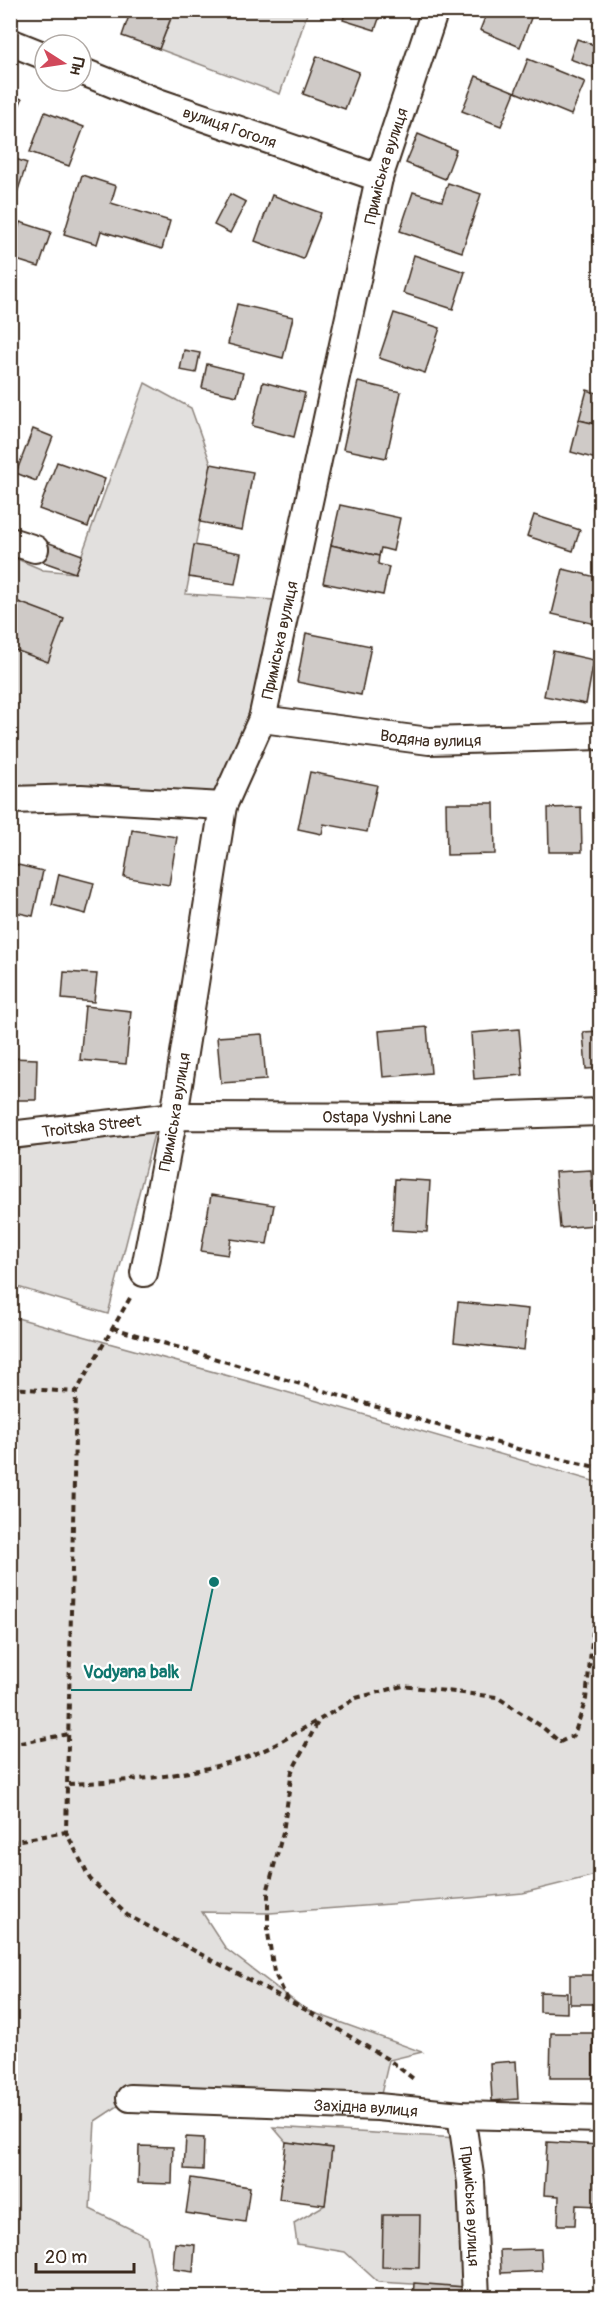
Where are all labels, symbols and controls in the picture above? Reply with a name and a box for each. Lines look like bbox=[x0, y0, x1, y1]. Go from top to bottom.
north arrow bbox=[33, 33, 93, 93]
text: Пн bbox=[65, 55, 88, 77]
street label: вулиця Гоголя bbox=[180, 102, 279, 153]
street label: Приміська вулиця bbox=[360, 105, 413, 226]
street label: Приміська вулиця bbox=[258, 579, 303, 701]
street label: Водяна вулиця bbox=[379, 726, 482, 752]
street label: Приміська вулиця bbox=[155, 1051, 195, 1173]
street label: Ostapa Vyshni Lane bbox=[322, 1108, 452, 1128]
street label: Troitska Street bbox=[41, 1111, 143, 1142]
callout: Vodyana balk bbox=[71, 1654, 191, 1690]
text: Vodyana balk bbox=[83, 1661, 180, 1684]
street label: Західна вулиця bbox=[313, 2096, 419, 2122]
street label: Приміська вулиця bbox=[455, 2145, 484, 2267]
scale bar bbox=[36, 2236, 134, 2274]
text: 20 m bbox=[45, 2246, 87, 2269]

